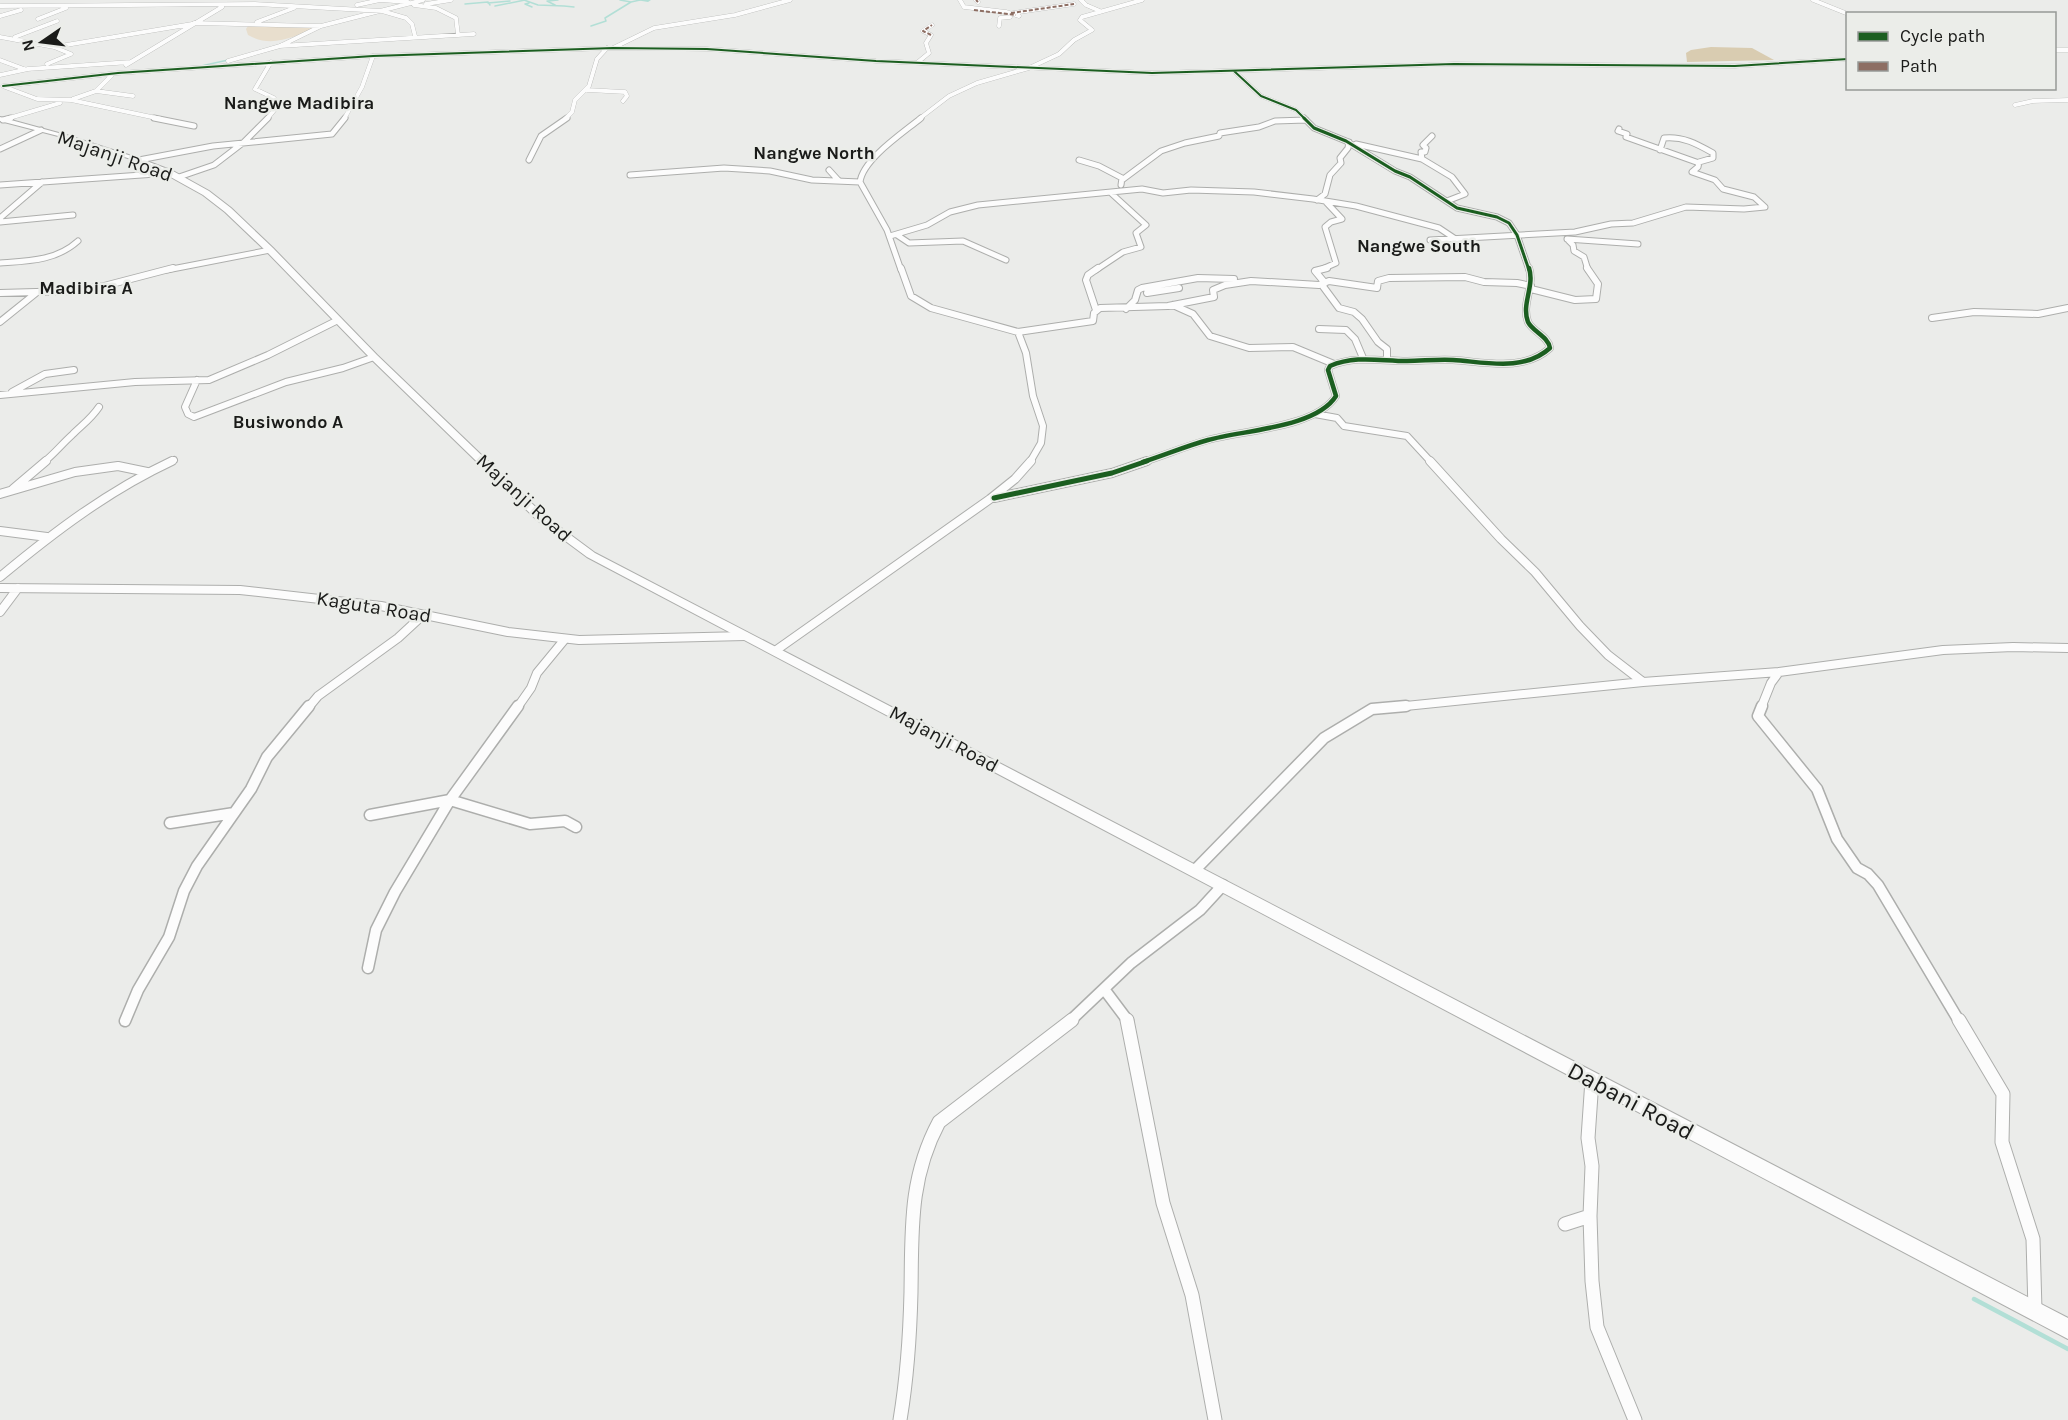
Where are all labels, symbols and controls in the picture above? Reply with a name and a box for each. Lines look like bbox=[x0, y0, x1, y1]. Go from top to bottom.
north arrow bbox=[12, 12, 72, 72]
legend bbox=[1846, 12, 2056, 90]
text: Cycle path bbox=[1900, 25, 1985, 47]
text: N bbox=[17, 38, 39, 53]
text: Path bbox=[1900, 55, 1938, 77]
district label: Nangwe Madibira bbox=[224, 92, 374, 114]
street label: Majanji Road bbox=[54, 126, 176, 186]
district label: Nangwe North bbox=[753, 142, 875, 164]
district label: Nangwe South bbox=[1357, 235, 1481, 257]
district label: Madibira A bbox=[39, 277, 133, 299]
district label: Busiwondo A bbox=[233, 411, 343, 433]
street label: Majanji Road bbox=[472, 449, 576, 547]
street label: Kaguta Road bbox=[315, 587, 433, 627]
street label: Majanji Road bbox=[885, 701, 1003, 777]
street label: Dabani Road bbox=[1563, 1056, 1699, 1146]

